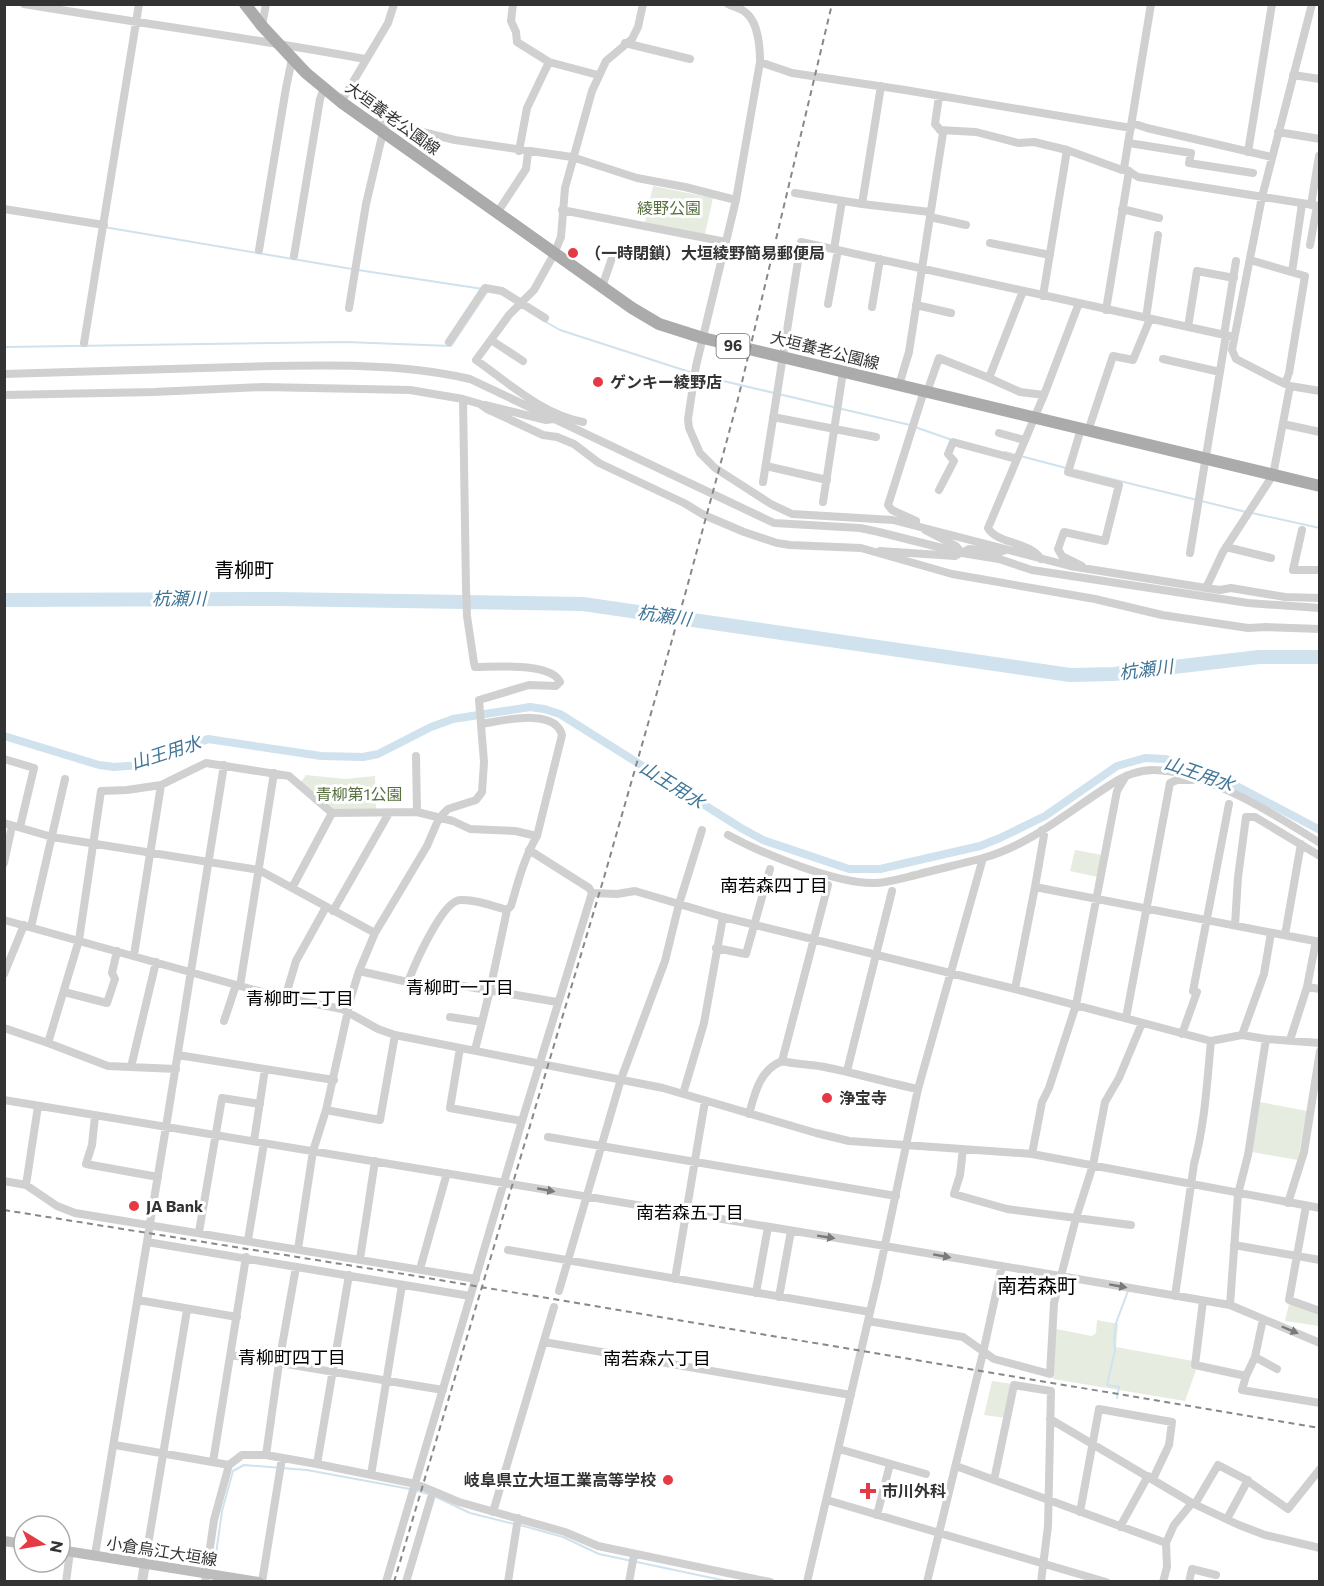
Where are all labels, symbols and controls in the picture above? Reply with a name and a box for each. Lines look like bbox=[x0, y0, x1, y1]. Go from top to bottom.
street label: 大垣養老公園線 bbox=[342, 77, 444, 158]
park label: 綾野公園 bbox=[637, 198, 701, 217]
place label: （一時閉鎖）大垣綾野簡易郵便局 bbox=[585, 243, 825, 262]
marker: （一時閉鎖）大垣綾野簡易郵便局 bbox=[566, 246, 580, 260]
street label: 大垣養老公園線 bbox=[768, 327, 882, 372]
road number: 96 bbox=[716, 334, 750, 358]
place label: ゲンキー綾野店 bbox=[610, 372, 722, 391]
marker: ゲンキー綾野店 bbox=[591, 375, 605, 389]
district label: 青柳町 bbox=[214, 557, 274, 581]
water label: 杭瀬川 bbox=[152, 587, 208, 609]
water label: 杭瀬川 bbox=[636, 600, 694, 630]
water label: 杭瀬川 bbox=[1118, 655, 1176, 683]
water label: 山王用水 bbox=[128, 730, 205, 774]
water label: 山王用水 bbox=[1162, 751, 1239, 796]
water label: 山王用水 bbox=[636, 756, 711, 814]
park label: 青柳第1公園 bbox=[316, 784, 402, 803]
district label: 南若森四丁目 bbox=[720, 874, 828, 896]
district label: 青柳町一丁目 bbox=[406, 976, 514, 998]
district label: 青柳町二丁目 bbox=[246, 987, 354, 1009]
place label: 浄宝寺 bbox=[839, 1088, 887, 1107]
marker: 浄宝寺 bbox=[820, 1091, 834, 1105]
one-way arrow bbox=[536, 1186, 555, 1195]
place label: JA Bank bbox=[146, 1196, 204, 1215]
marker: JA Bank bbox=[127, 1199, 141, 1213]
district label: 南若森五丁目 bbox=[636, 1201, 744, 1223]
one-way arrow bbox=[817, 1232, 836, 1241]
one-way arrow bbox=[933, 1252, 952, 1261]
district label: 南若森町 bbox=[997, 1273, 1077, 1297]
one-way arrow bbox=[1108, 1282, 1127, 1291]
one-way arrow bbox=[1282, 1325, 1300, 1335]
district label: 青柳町四丁目 bbox=[238, 1346, 346, 1368]
district label: 南若森六丁目 bbox=[603, 1347, 711, 1369]
place label: 岐阜県立大垣工業高等学校 bbox=[464, 1470, 656, 1489]
marker: 岐阜県立大垣工業高等学校 bbox=[661, 1473, 675, 1487]
place label: 市川外科 bbox=[882, 1481, 946, 1500]
marker: 市川外科 bbox=[859, 1482, 877, 1500]
north arrow bbox=[12, 1514, 72, 1574]
street label: 小倉烏江大垣線 bbox=[105, 1532, 219, 1569]
text: N bbox=[47, 1539, 68, 1555]

